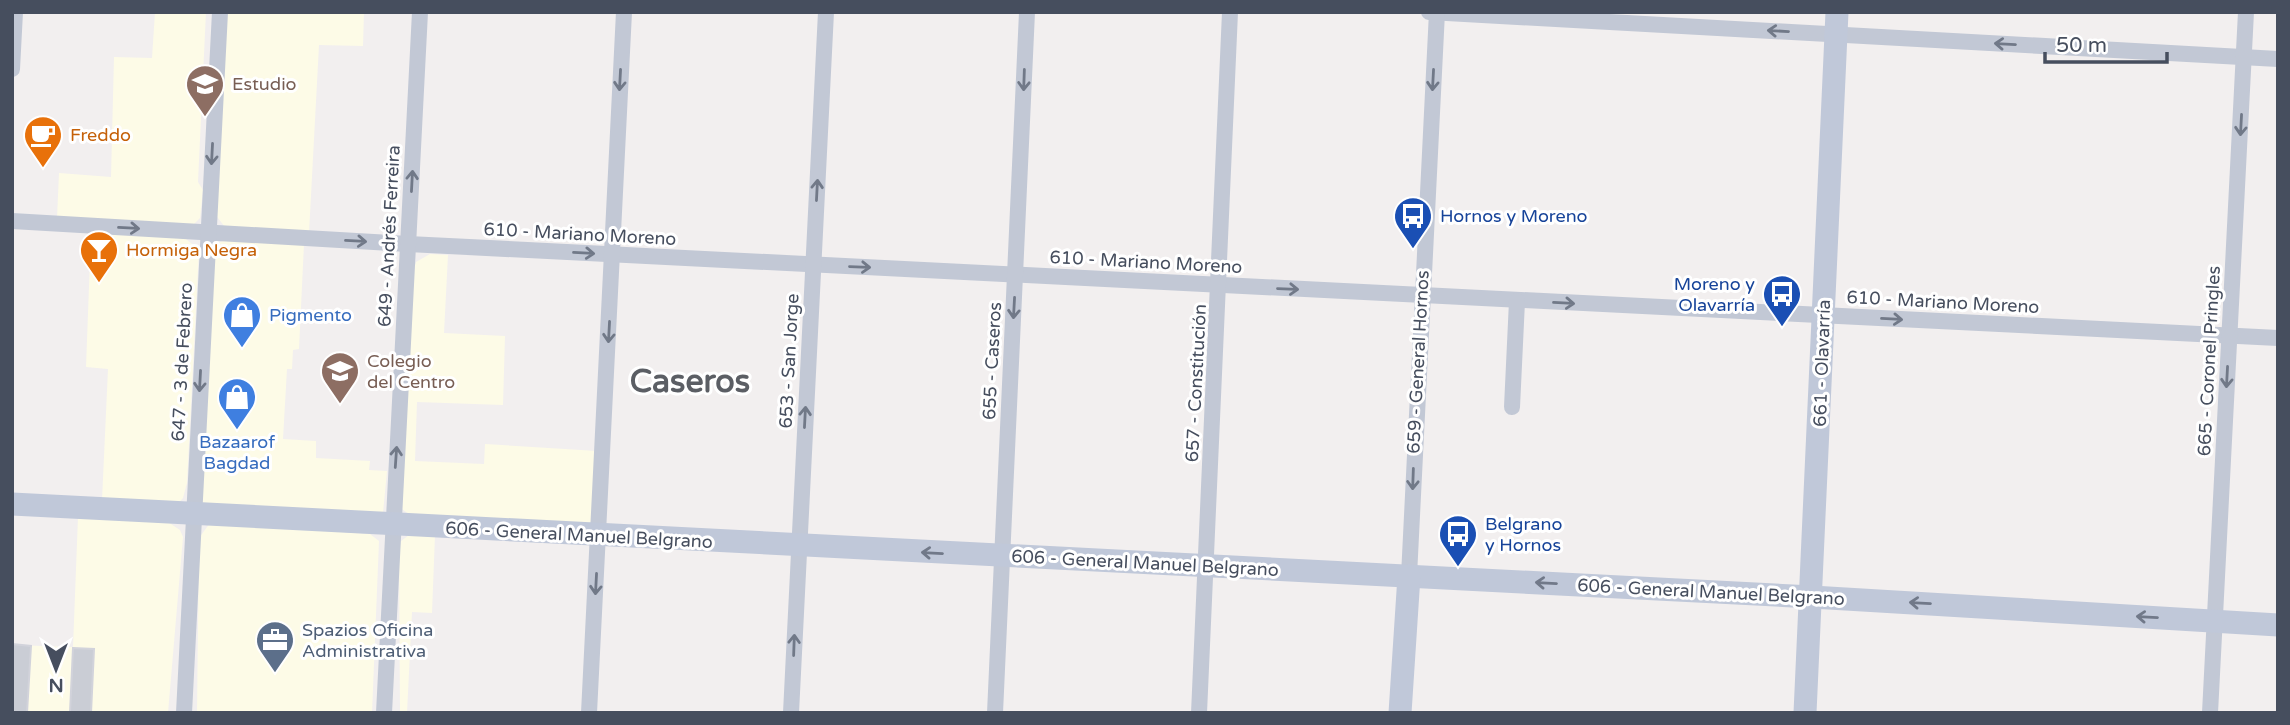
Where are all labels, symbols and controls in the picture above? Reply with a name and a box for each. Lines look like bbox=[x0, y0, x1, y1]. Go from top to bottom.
scale bar bbox=[2045, 21, 2168, 65]
one-way arrow bbox=[1767, 24, 1790, 37]
text: 50 m bbox=[2056, 33, 2107, 58]
one-way arrow bbox=[1994, 37, 2017, 50]
school or university icon: Estudio bbox=[184, 63, 226, 118]
one-way arrow bbox=[614, 69, 627, 92]
one-way arrow bbox=[1017, 69, 1030, 91]
one-way arrow bbox=[1426, 69, 1439, 92]
place label: Estudio bbox=[232, 73, 297, 95]
cafe icon: Freddo bbox=[22, 114, 64, 169]
one-way arrow bbox=[2234, 114, 2247, 137]
place label: Freddo bbox=[70, 124, 131, 146]
one-way arrow bbox=[205, 142, 218, 165]
street label: 649 - Andrés Ferreira bbox=[373, 145, 405, 327]
one-way arrow bbox=[405, 170, 418, 193]
one-way arrow bbox=[810, 179, 823, 202]
bus stop icon: Hornos y Moreno bbox=[1392, 195, 1434, 250]
place label: Hornos y Moreno bbox=[1440, 205, 1588, 227]
street label: 610 - Mariano Moreno bbox=[483, 218, 677, 250]
one-way arrow bbox=[118, 222, 140, 235]
bar icon: Hormiga Negra bbox=[78, 229, 120, 284]
one-way arrow bbox=[345, 235, 367, 248]
place label: Hormiga Negra bbox=[126, 239, 257, 261]
street label: 610 - Mariano Moreno bbox=[1049, 246, 1243, 278]
one-way arrow bbox=[572, 247, 594, 260]
one-way arrow bbox=[848, 260, 871, 273]
street label: 665 - Coronel Pringles bbox=[2193, 265, 2225, 457]
street label: 659 - General Hornos bbox=[1402, 270, 1434, 454]
place label: Moreno y Olavarría bbox=[1674, 273, 1755, 316]
bus stop icon: Moreno y Olavarría bbox=[1761, 273, 1803, 328]
street label: 647 - 3 de Febrero bbox=[167, 282, 197, 442]
one-way arrow bbox=[1276, 282, 1299, 295]
street label: 610 - Mariano Moreno bbox=[1846, 286, 2040, 318]
street label: 653 - San Jorge bbox=[774, 293, 804, 429]
shop icon: Pigmento bbox=[221, 294, 263, 349]
one-way arrow bbox=[1007, 296, 1020, 319]
one-way arrow bbox=[1552, 296, 1575, 309]
street label: 661 - Olavarría bbox=[1809, 299, 1835, 427]
street label: 655 - Caseros bbox=[978, 301, 1006, 421]
street label: 657 - Constitución bbox=[1181, 303, 1211, 463]
place label: Pigmento bbox=[269, 304, 352, 326]
one-way arrow bbox=[1880, 313, 1903, 326]
one-way arrow bbox=[602, 320, 615, 343]
school or university icon: Colegio del Centro bbox=[319, 350, 361, 405]
place label: Colegio del Centro bbox=[367, 350, 455, 393]
district label: Caseros bbox=[630, 363, 750, 401]
one-way arrow bbox=[2220, 365, 2233, 388]
one-way arrow bbox=[194, 369, 207, 392]
shop icon: Bazaarof Bagdad bbox=[216, 376, 258, 431]
one-way arrow bbox=[799, 407, 812, 429]
place label: Bazaarof Bagdad bbox=[199, 431, 275, 474]
one-way arrow bbox=[390, 446, 403, 469]
one-way arrow bbox=[1406, 467, 1419, 490]
bus stop icon: Belgrano y Hornos bbox=[1437, 513, 1479, 568]
place label: Belgrano y Hornos bbox=[1485, 513, 1562, 556]
street label: 606 - General Manuel Belgrano bbox=[445, 517, 713, 553]
street label: 606 - General Manuel Belgrano bbox=[1011, 545, 1279, 581]
one-way arrow bbox=[921, 546, 944, 559]
one-way arrow bbox=[589, 572, 602, 595]
street label: 606 - General Manuel Belgrano bbox=[1577, 574, 1845, 610]
one-way arrow bbox=[1534, 577, 1557, 590]
one-way arrow bbox=[1908, 597, 1931, 610]
one-way arrow bbox=[2136, 610, 2158, 623]
office icon: Spazios Oficina Administrativa bbox=[254, 619, 296, 674]
place label: Spazios Oficina Administrativa bbox=[302, 619, 433, 662]
one-way arrow bbox=[787, 633, 800, 656]
north arrow bbox=[21, 634, 91, 704]
text: N bbox=[48, 674, 64, 696]

